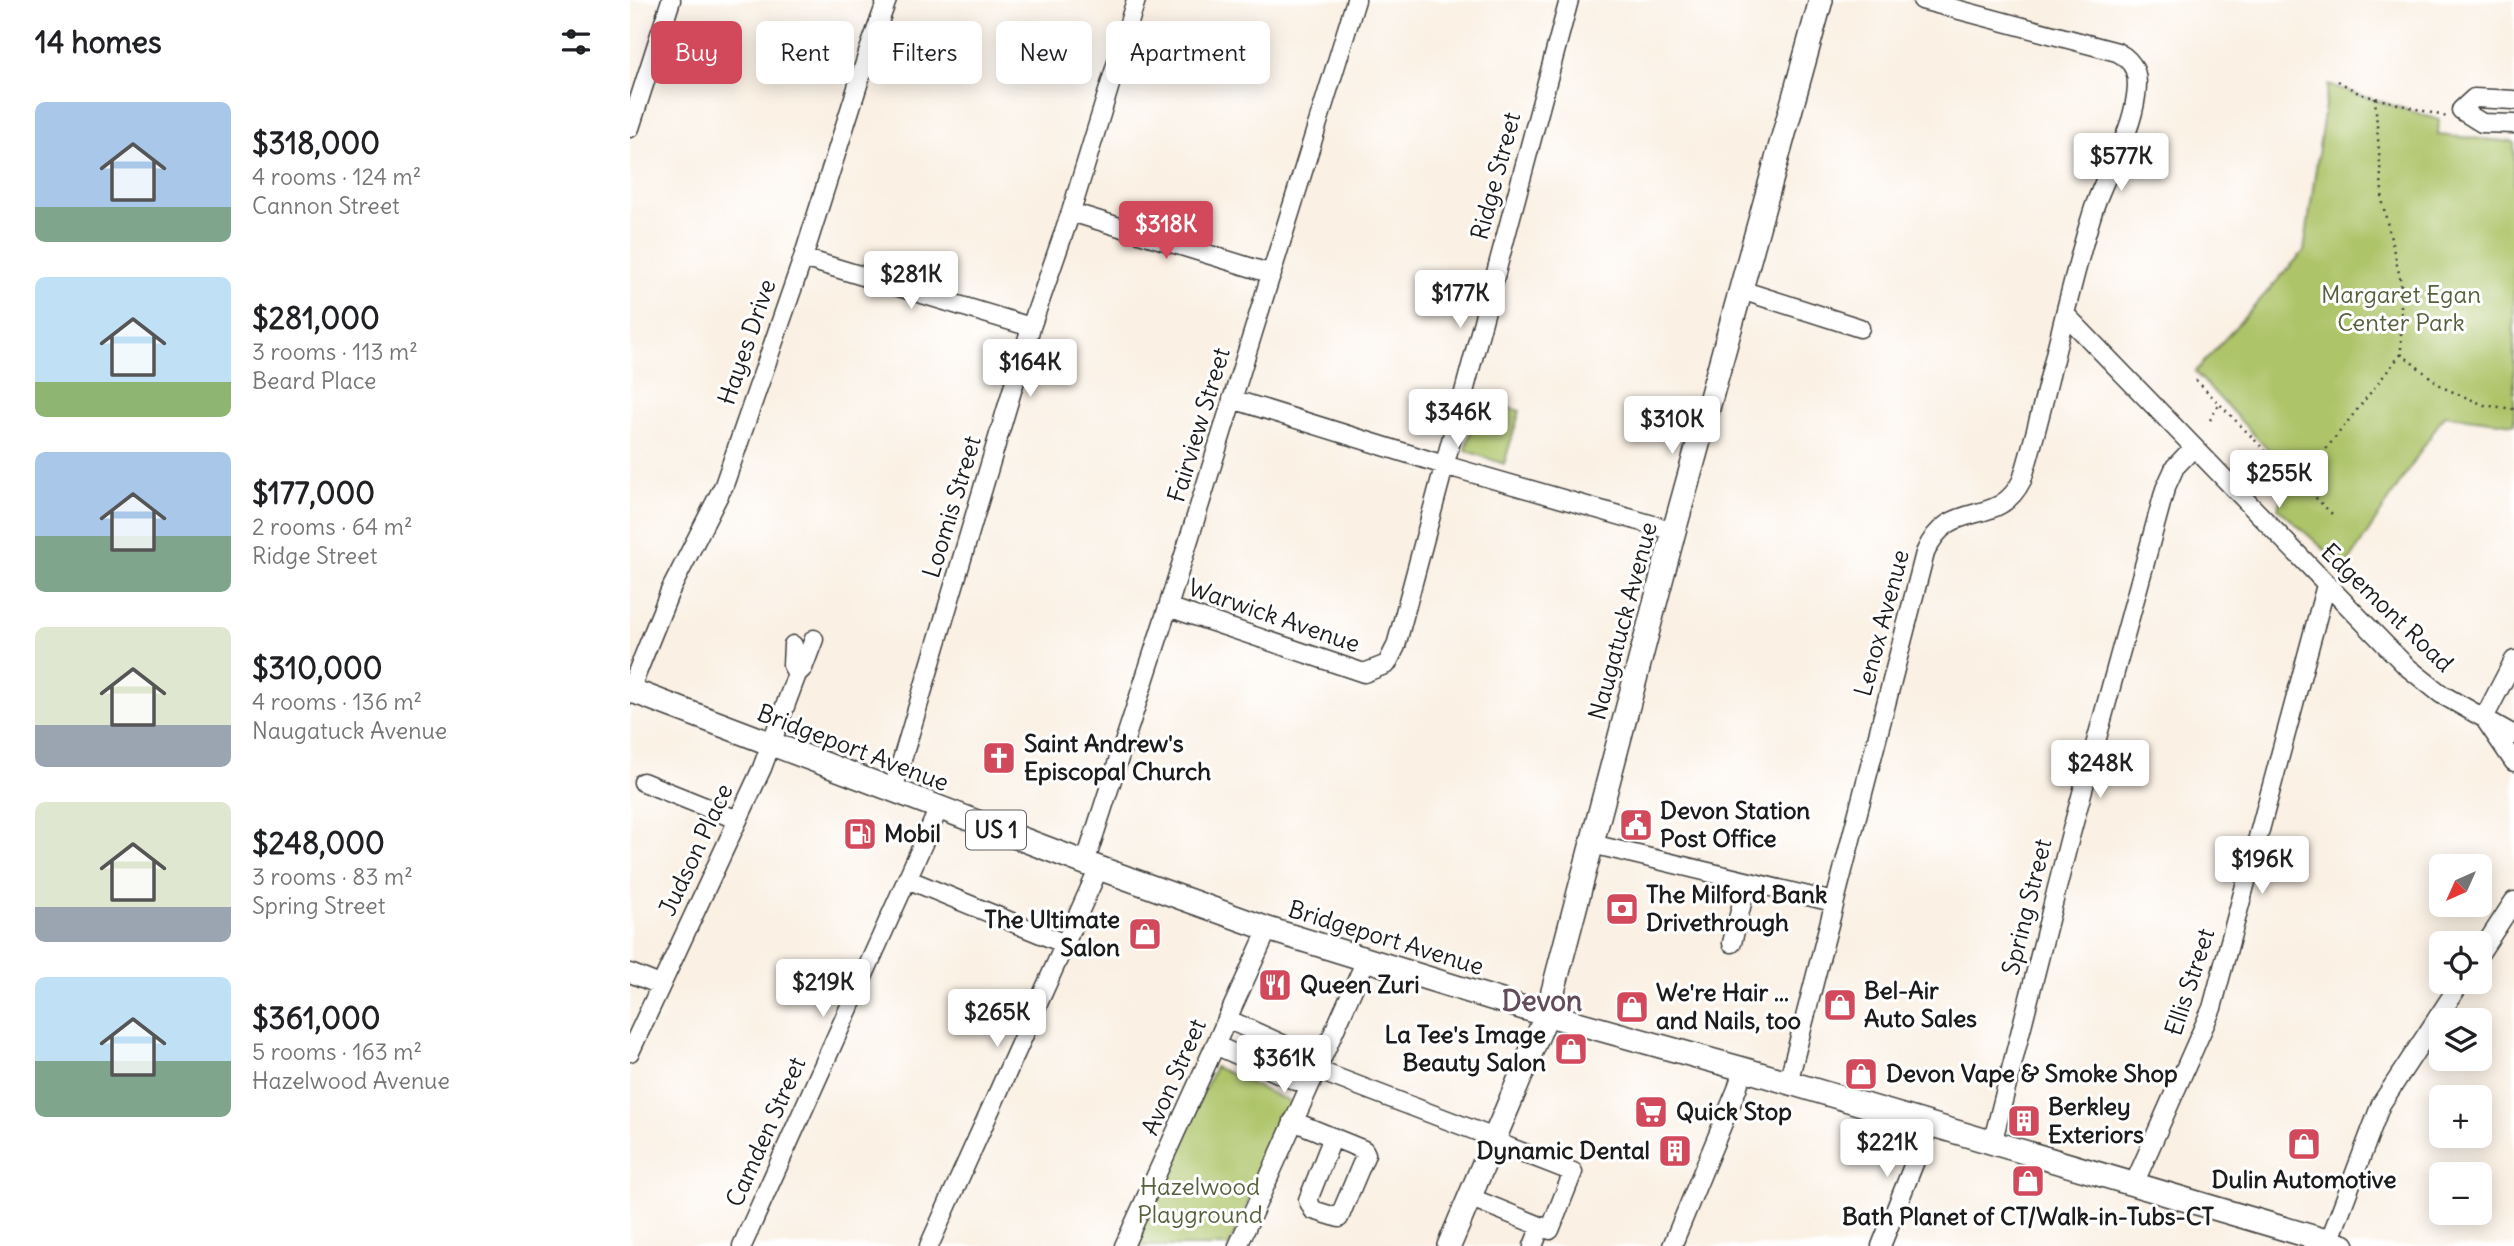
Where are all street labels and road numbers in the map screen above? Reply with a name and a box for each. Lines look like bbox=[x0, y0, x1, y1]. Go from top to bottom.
street label: Ridge Street bbox=[1464, 109, 1526, 243]
street label: Hayes Drive bbox=[711, 275, 782, 408]
street label: Fairview Street bbox=[1160, 344, 1236, 506]
street label: Loomis Street bbox=[915, 432, 987, 581]
street label: Naugatuck Avenue bbox=[1581, 519, 1663, 723]
street label: Edgemont Road bbox=[2315, 537, 2460, 678]
street label: Lenox Avenue bbox=[1847, 546, 1915, 699]
street label: Warwick Avenue bbox=[1185, 572, 1364, 658]
street label: Bridgeport Avenue bbox=[753, 697, 953, 797]
street label: Judson Place bbox=[651, 779, 739, 920]
road number: US 1 bbox=[966, 810, 1026, 850]
street label: Spring Street bbox=[1995, 836, 2057, 978]
street label: Bridgeport Avenue bbox=[1285, 893, 1488, 981]
street label: Ellis Street bbox=[2158, 924, 2220, 1039]
street label: Avon Street bbox=[1134, 1014, 1212, 1139]
street label: Camden Street bbox=[719, 1052, 812, 1211]

